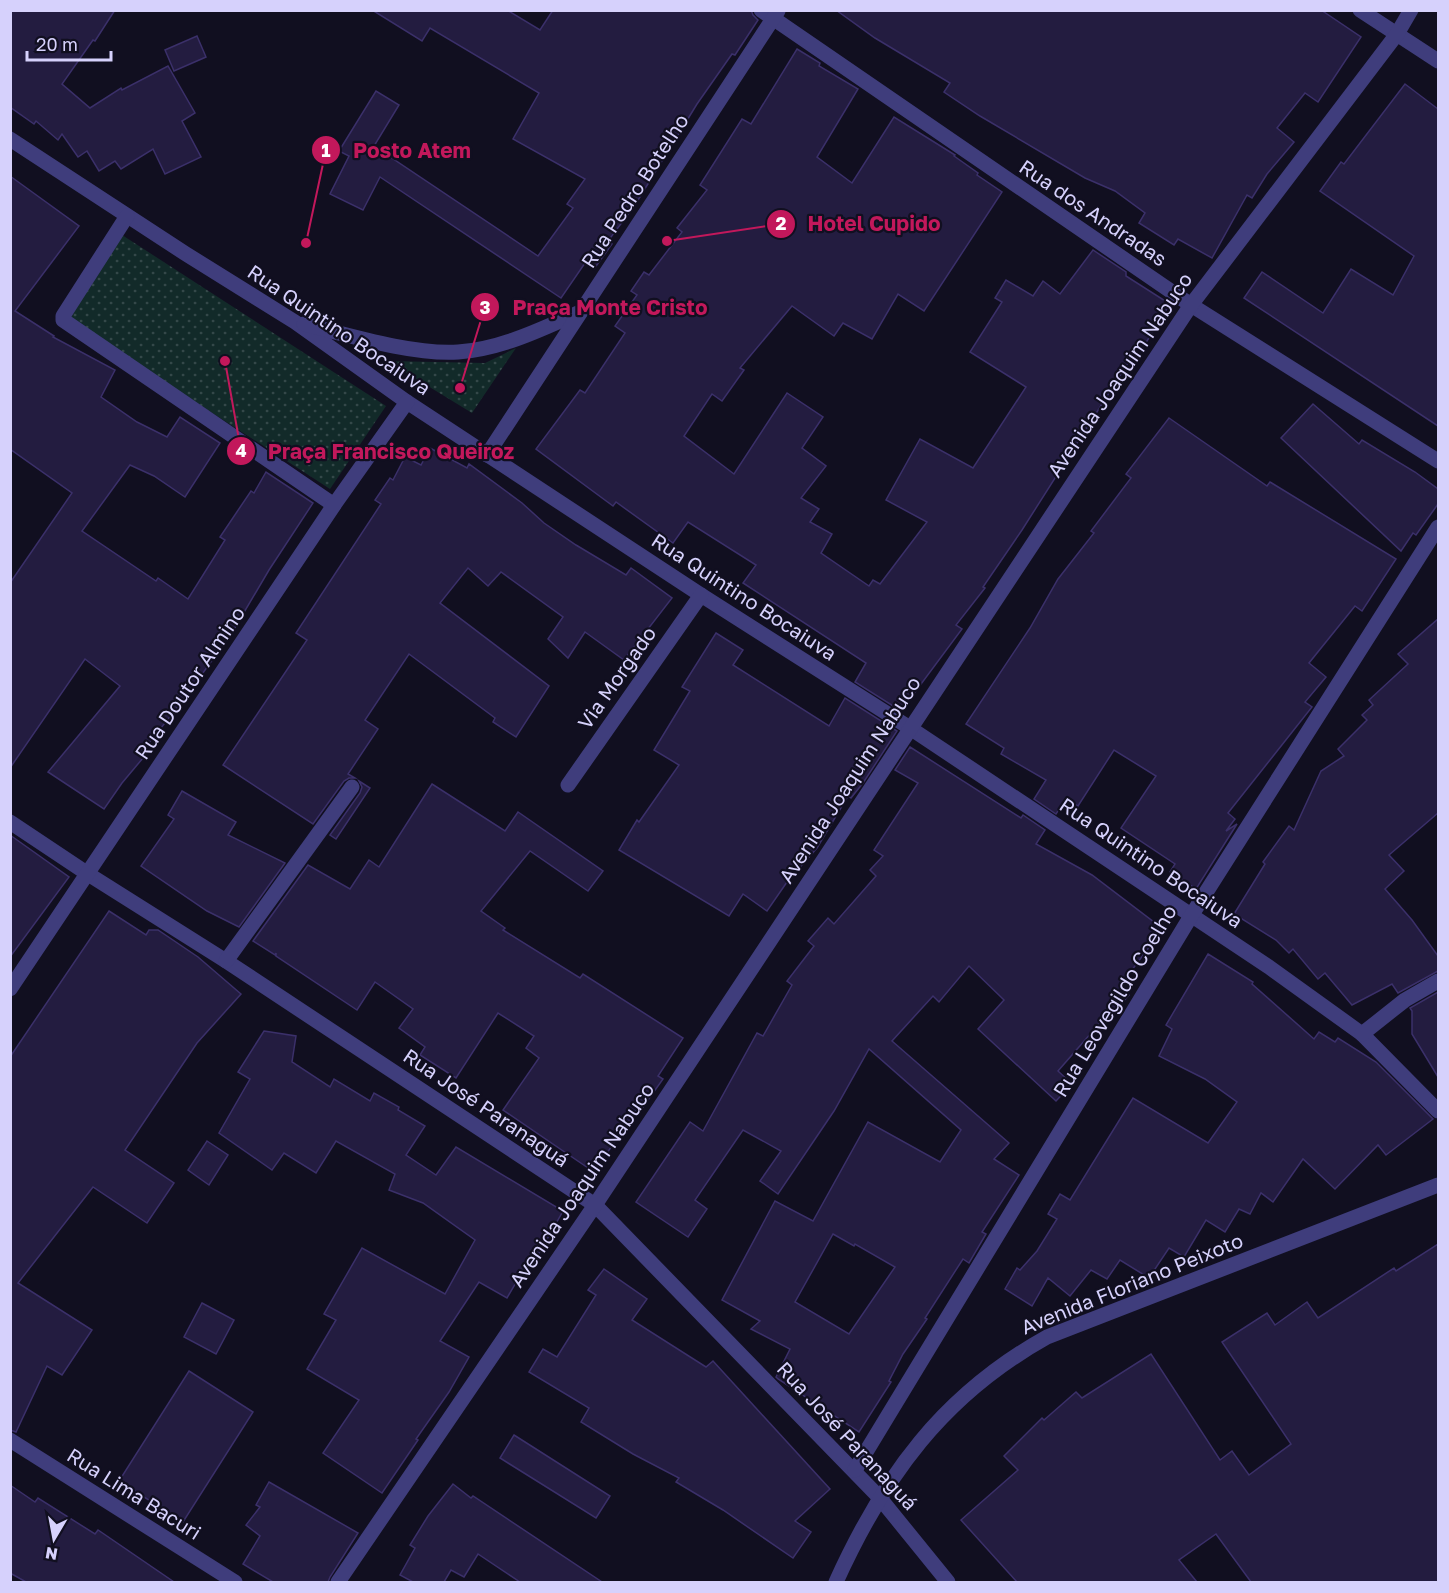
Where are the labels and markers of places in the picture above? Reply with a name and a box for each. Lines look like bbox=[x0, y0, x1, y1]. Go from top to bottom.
callout: Posto Atem bbox=[311, 131, 483, 170]
callout: Hotel Cupido bbox=[766, 204, 953, 243]
callout: Praça Monte Cristo bbox=[470, 288, 719, 327]
callout: Praça Francisco Queiroz bbox=[226, 432, 526, 471]

